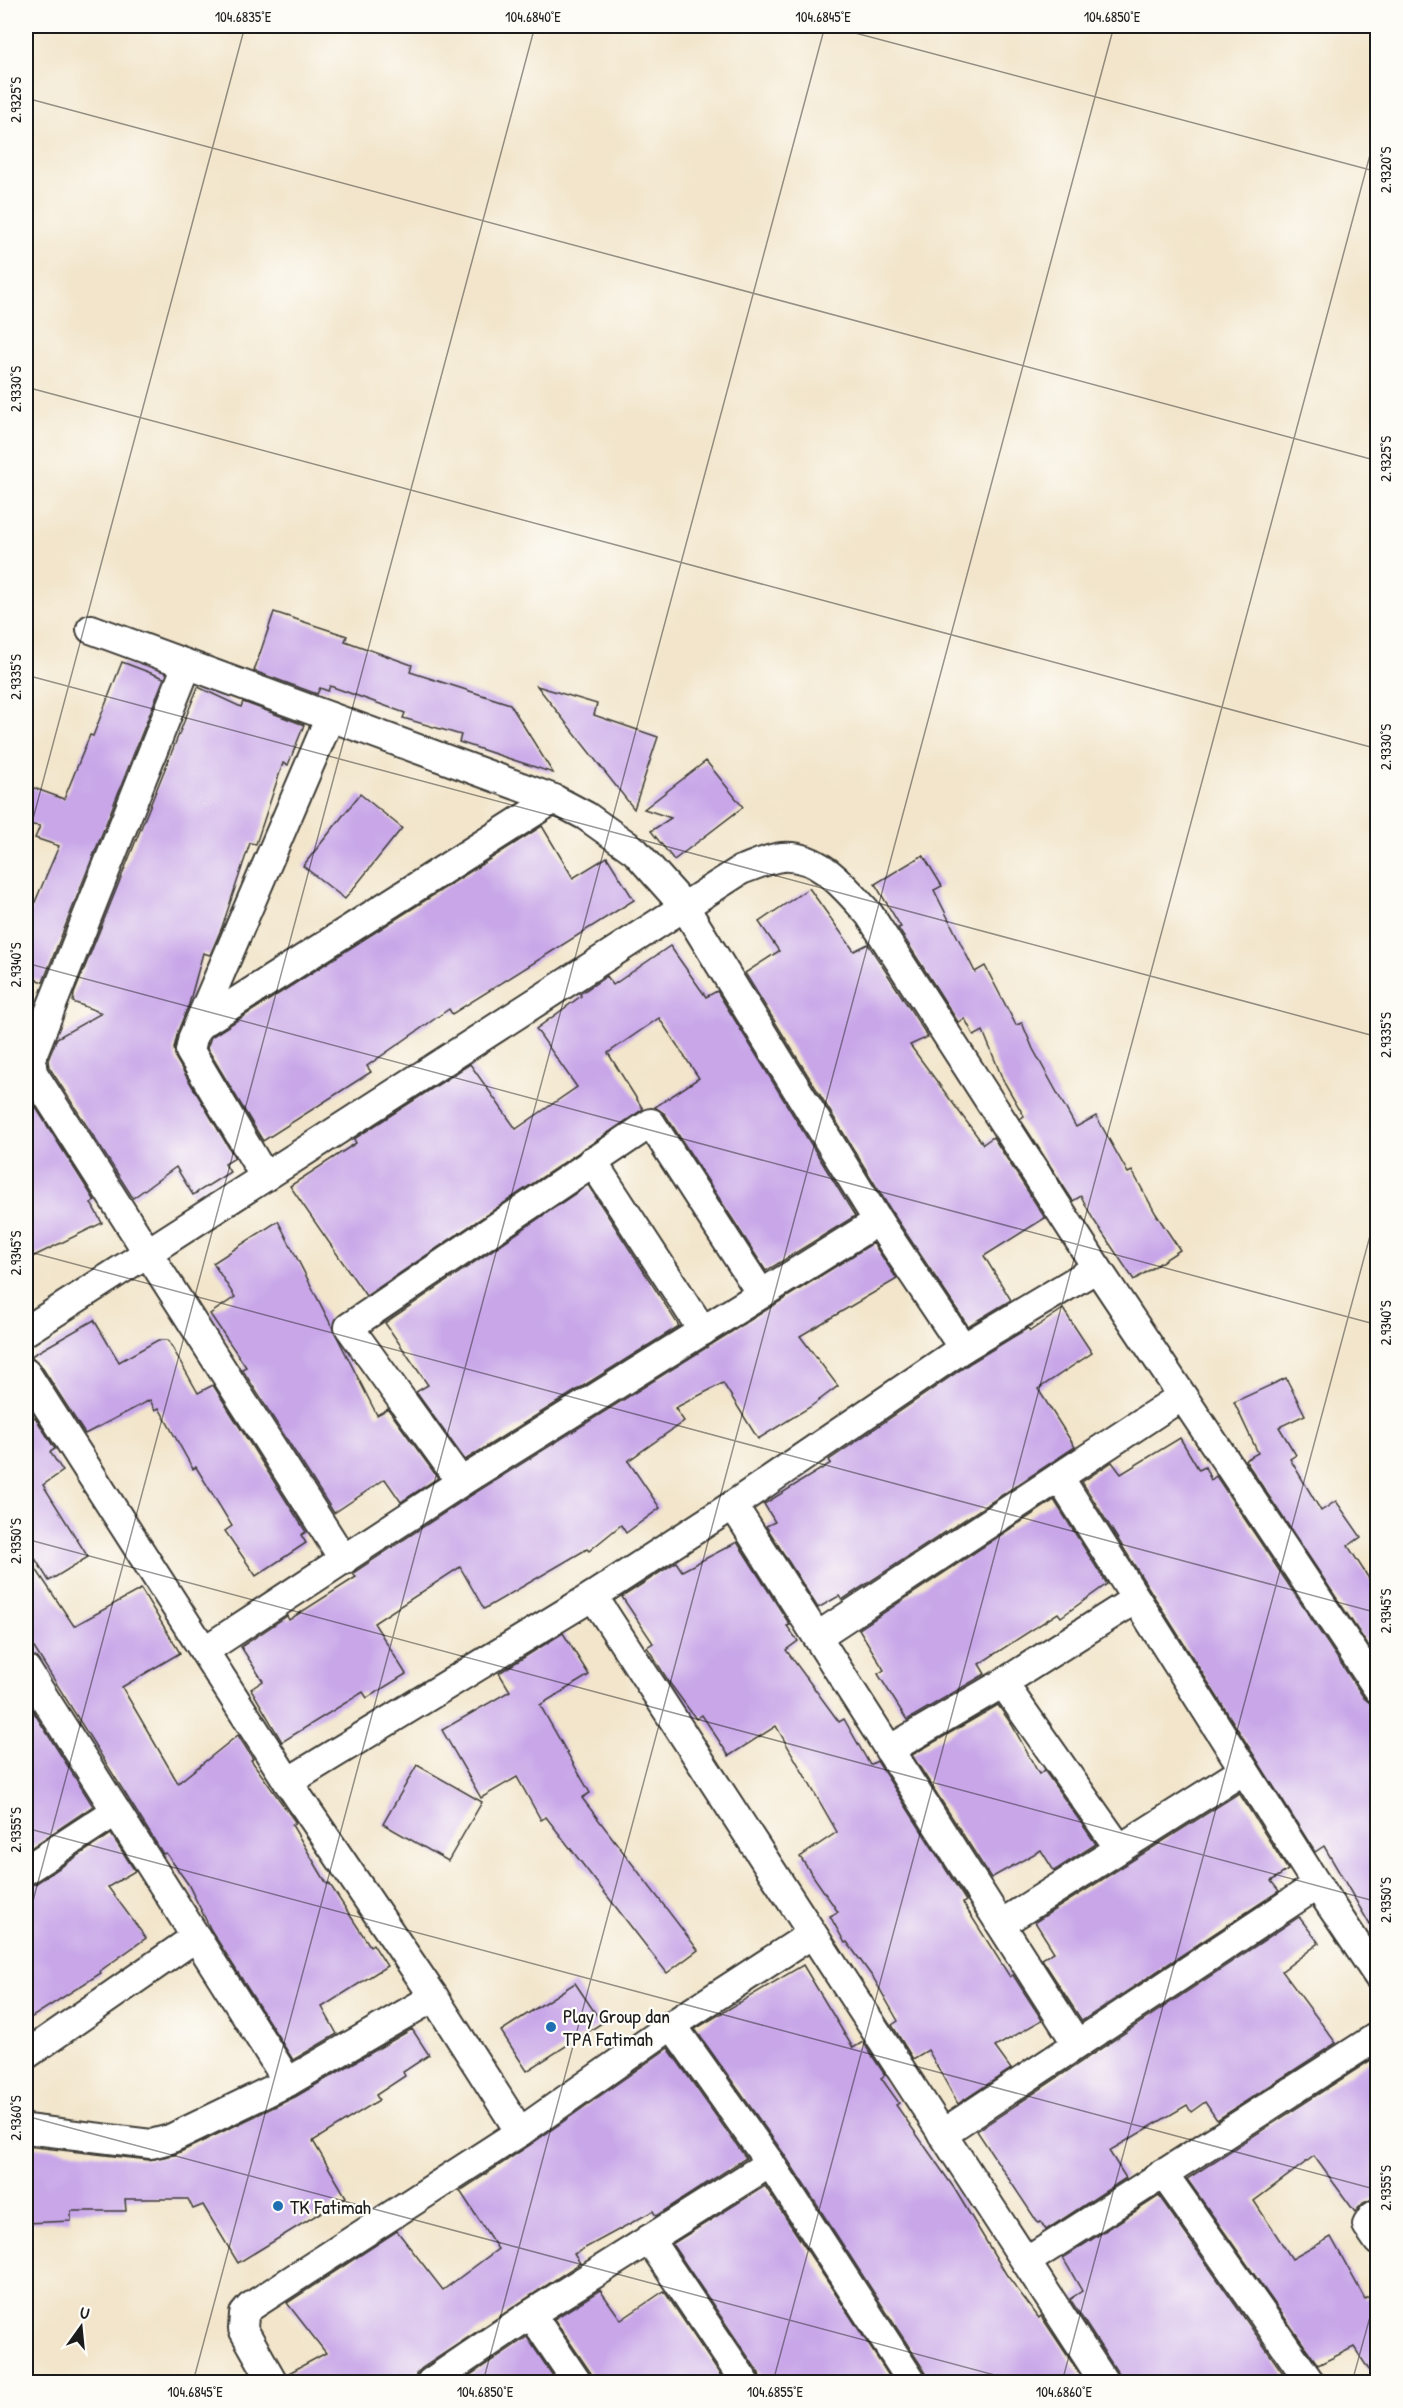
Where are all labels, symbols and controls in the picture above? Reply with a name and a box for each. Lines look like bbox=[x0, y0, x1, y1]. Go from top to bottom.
text: 104.6835°E bbox=[215, 6, 272, 27]
text: 104.6840°E bbox=[505, 6, 561, 27]
text: 104.6845°E bbox=[795, 6, 851, 27]
text: 104.6850°E bbox=[1084, 6, 1141, 27]
text: 2.9325°S bbox=[5, 77, 26, 123]
text: 2.9320°S bbox=[1375, 147, 1396, 193]
text: 2.9330°S bbox=[5, 366, 26, 412]
text: 2.9325°S bbox=[1375, 436, 1396, 482]
text: 2.9335°S bbox=[5, 654, 26, 700]
text: 2.9330°S bbox=[1375, 724, 1396, 770]
text: 2.9340°S bbox=[5, 942, 26, 988]
text: 2.9335°S bbox=[1375, 1012, 1396, 1058]
text: 2.9345°S bbox=[5, 1230, 26, 1275]
text: 2.9340°S bbox=[1375, 1300, 1396, 1346]
text: 2.9350°S bbox=[5, 1518, 26, 1564]
text: 2.9345°S bbox=[1375, 1588, 1396, 1633]
text: 2.9355°S bbox=[5, 1807, 26, 1853]
text: 2.9350°S bbox=[1375, 1877, 1396, 1923]
place label: Play Group dan TPA Fatimah bbox=[563, 2002, 670, 2052]
marker: Play Group dan TPA Fatimah bbox=[544, 2020, 558, 2034]
text: 2.9360°S bbox=[5, 2095, 26, 2141]
text: 2.9355°S bbox=[1375, 2165, 1396, 2211]
place label: TK Fatimah bbox=[290, 2193, 371, 2220]
marker: TK Fatimah bbox=[271, 2199, 285, 2213]
north arrow bbox=[51, 2297, 111, 2357]
text: U bbox=[78, 2301, 92, 2324]
text: 104.6845°E bbox=[167, 2381, 223, 2402]
text: 104.6850°E bbox=[457, 2381, 514, 2402]
text: 104.6855°E bbox=[747, 2381, 804, 2402]
text: 104.6860°E bbox=[1036, 2381, 1093, 2402]

